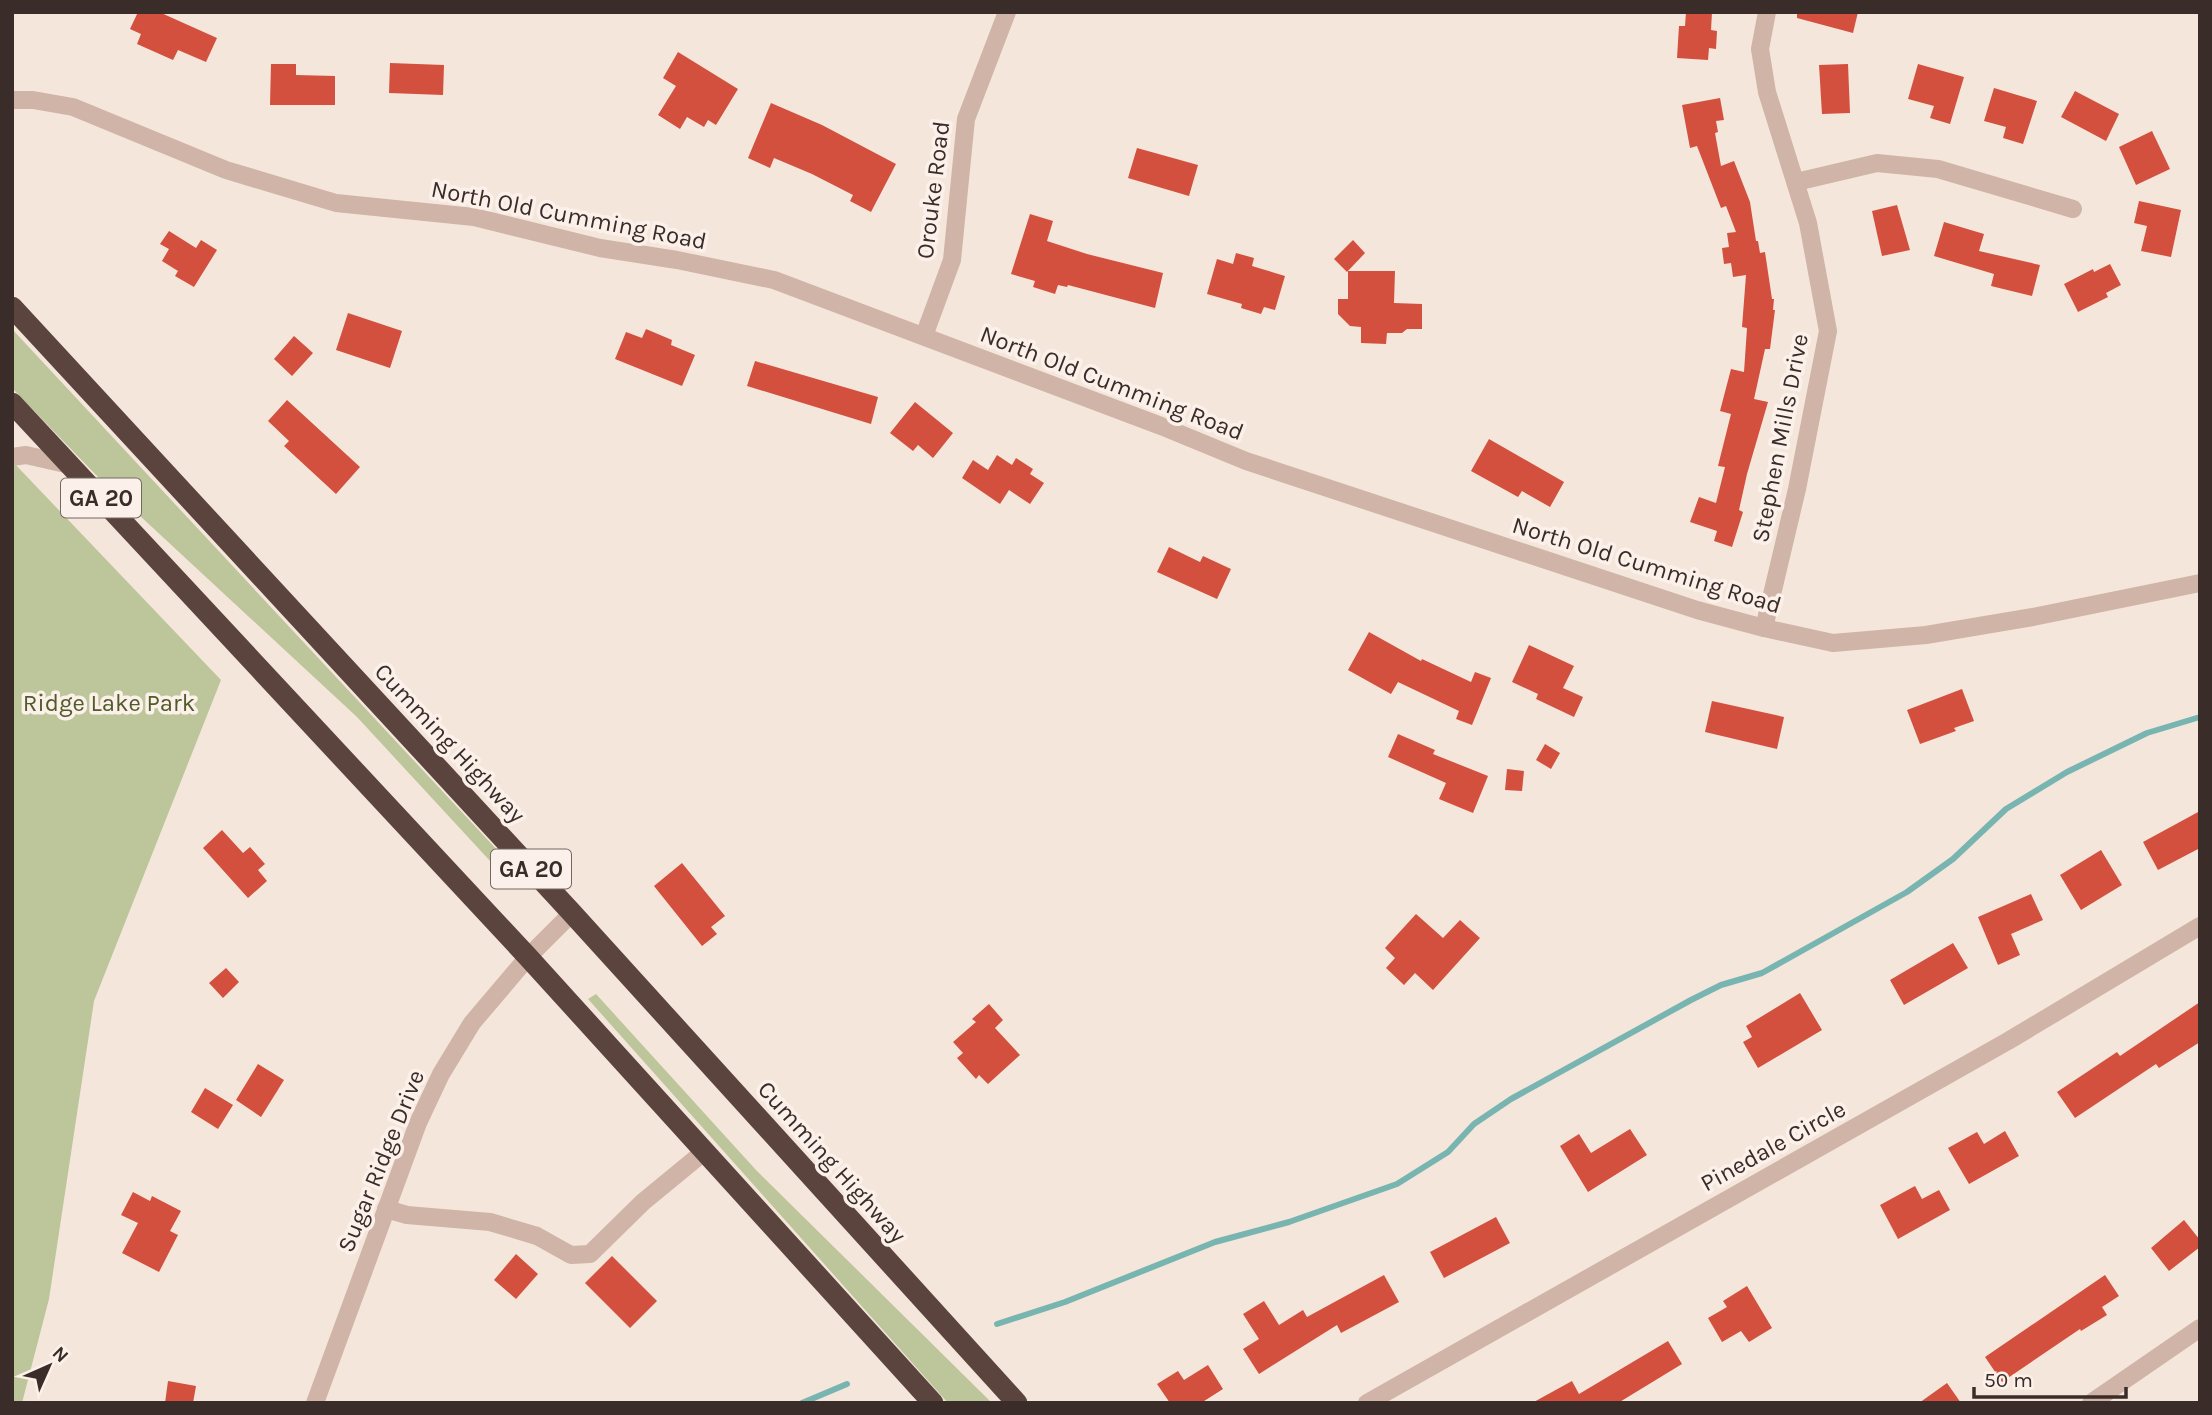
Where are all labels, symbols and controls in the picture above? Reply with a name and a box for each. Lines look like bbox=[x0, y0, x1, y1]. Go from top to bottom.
street label: Orouke Road bbox=[911, 119, 955, 261]
street label: North Old Cumming Road bbox=[429, 175, 709, 255]
street label: North Old Cumming Road bbox=[976, 320, 1248, 446]
street label: Stephen Mills Drive bbox=[1746, 331, 1814, 545]
road number: GA 20 bbox=[61, 478, 141, 518]
street label: North Old Cumming Road bbox=[1509, 511, 1785, 619]
street label: Cumming Highway bbox=[369, 657, 531, 829]
park label: Ridge Lake Park bbox=[23, 689, 195, 717]
road number: GA 20 bbox=[491, 849, 571, 888]
street label: Sugar Ridge Drive bbox=[332, 1066, 430, 1256]
street label: Cumming Highway bbox=[752, 1075, 912, 1249]
street label: Pinedale Circle bbox=[1696, 1095, 1850, 1197]
north arrow bbox=[14, 1331, 84, 1401]
text: N bbox=[48, 1342, 73, 1367]
scale bar bbox=[1974, 1356, 2126, 1400]
text: 50 m bbox=[1984, 1368, 2033, 1392]

